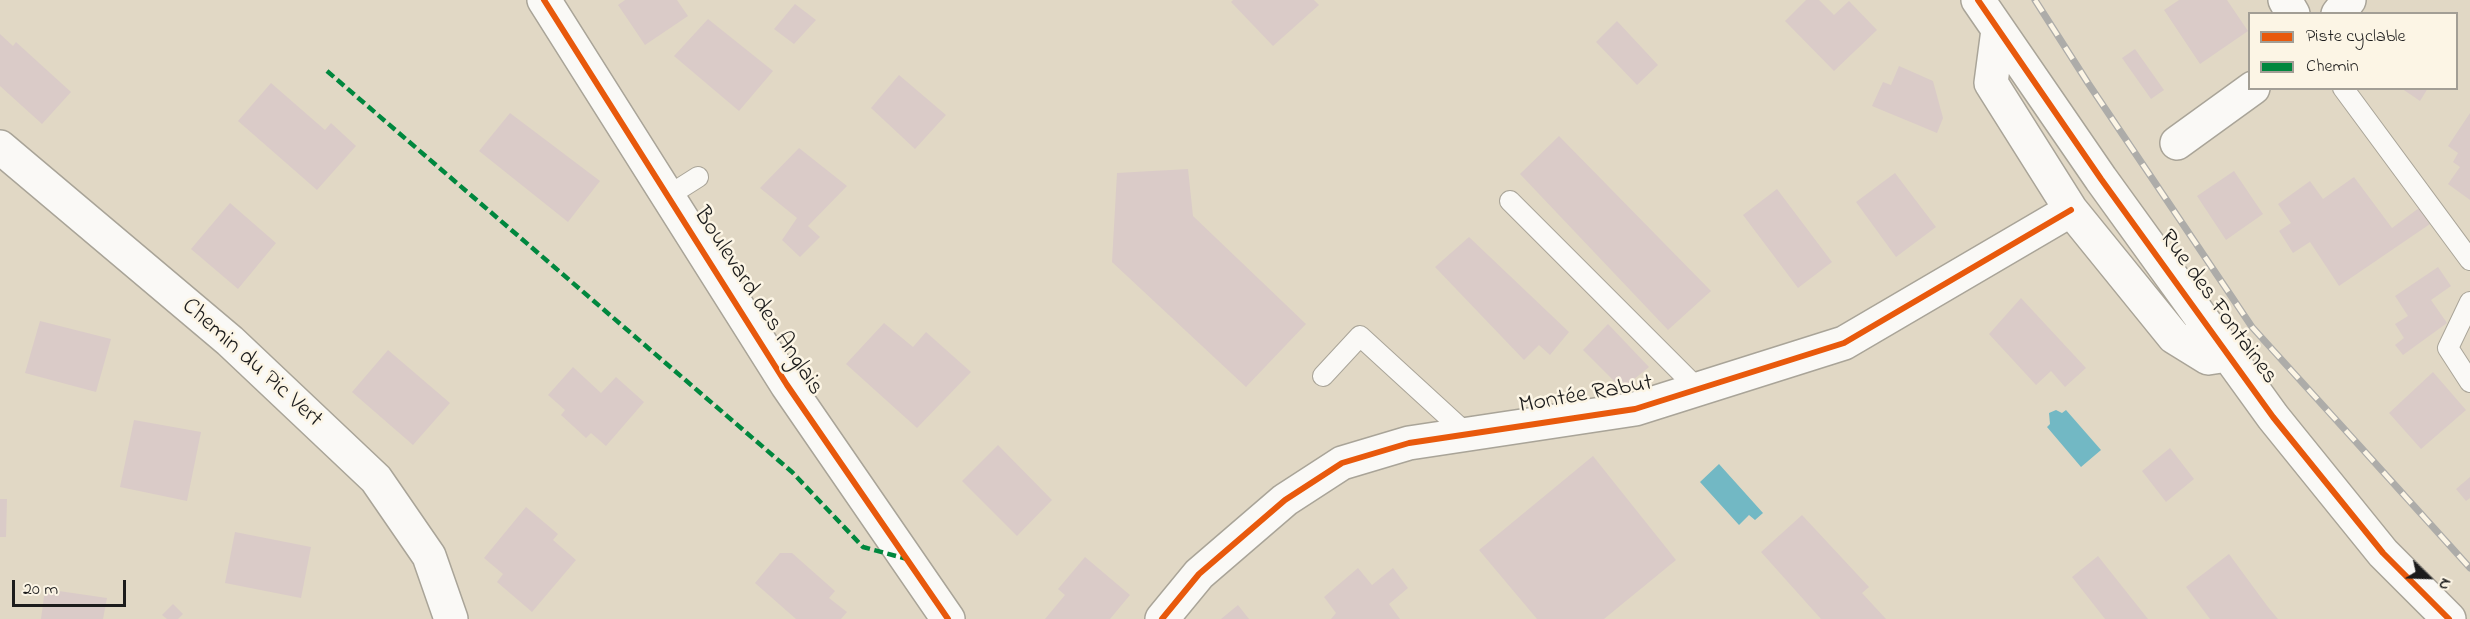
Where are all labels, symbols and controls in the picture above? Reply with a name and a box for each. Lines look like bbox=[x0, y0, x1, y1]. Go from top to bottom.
legend bbox=[2248, 12, 2458, 90]
text: Piste cyclable bbox=[2306, 24, 2406, 50]
text: Chemin bbox=[2306, 54, 2359, 80]
street label: Boulevard des Anglais bbox=[685, 202, 829, 402]
street label: Rue des Fontaines bbox=[2151, 225, 2283, 391]
street label: Chemin du Pic Vert bbox=[174, 293, 328, 435]
street label: Montée Rabut bbox=[1517, 370, 1655, 422]
north arrow bbox=[2398, 547, 2458, 607]
scale bar bbox=[15, 568, 129, 606]
text: N bbox=[2431, 574, 2458, 594]
text: 20 m bbox=[23, 577, 58, 603]

